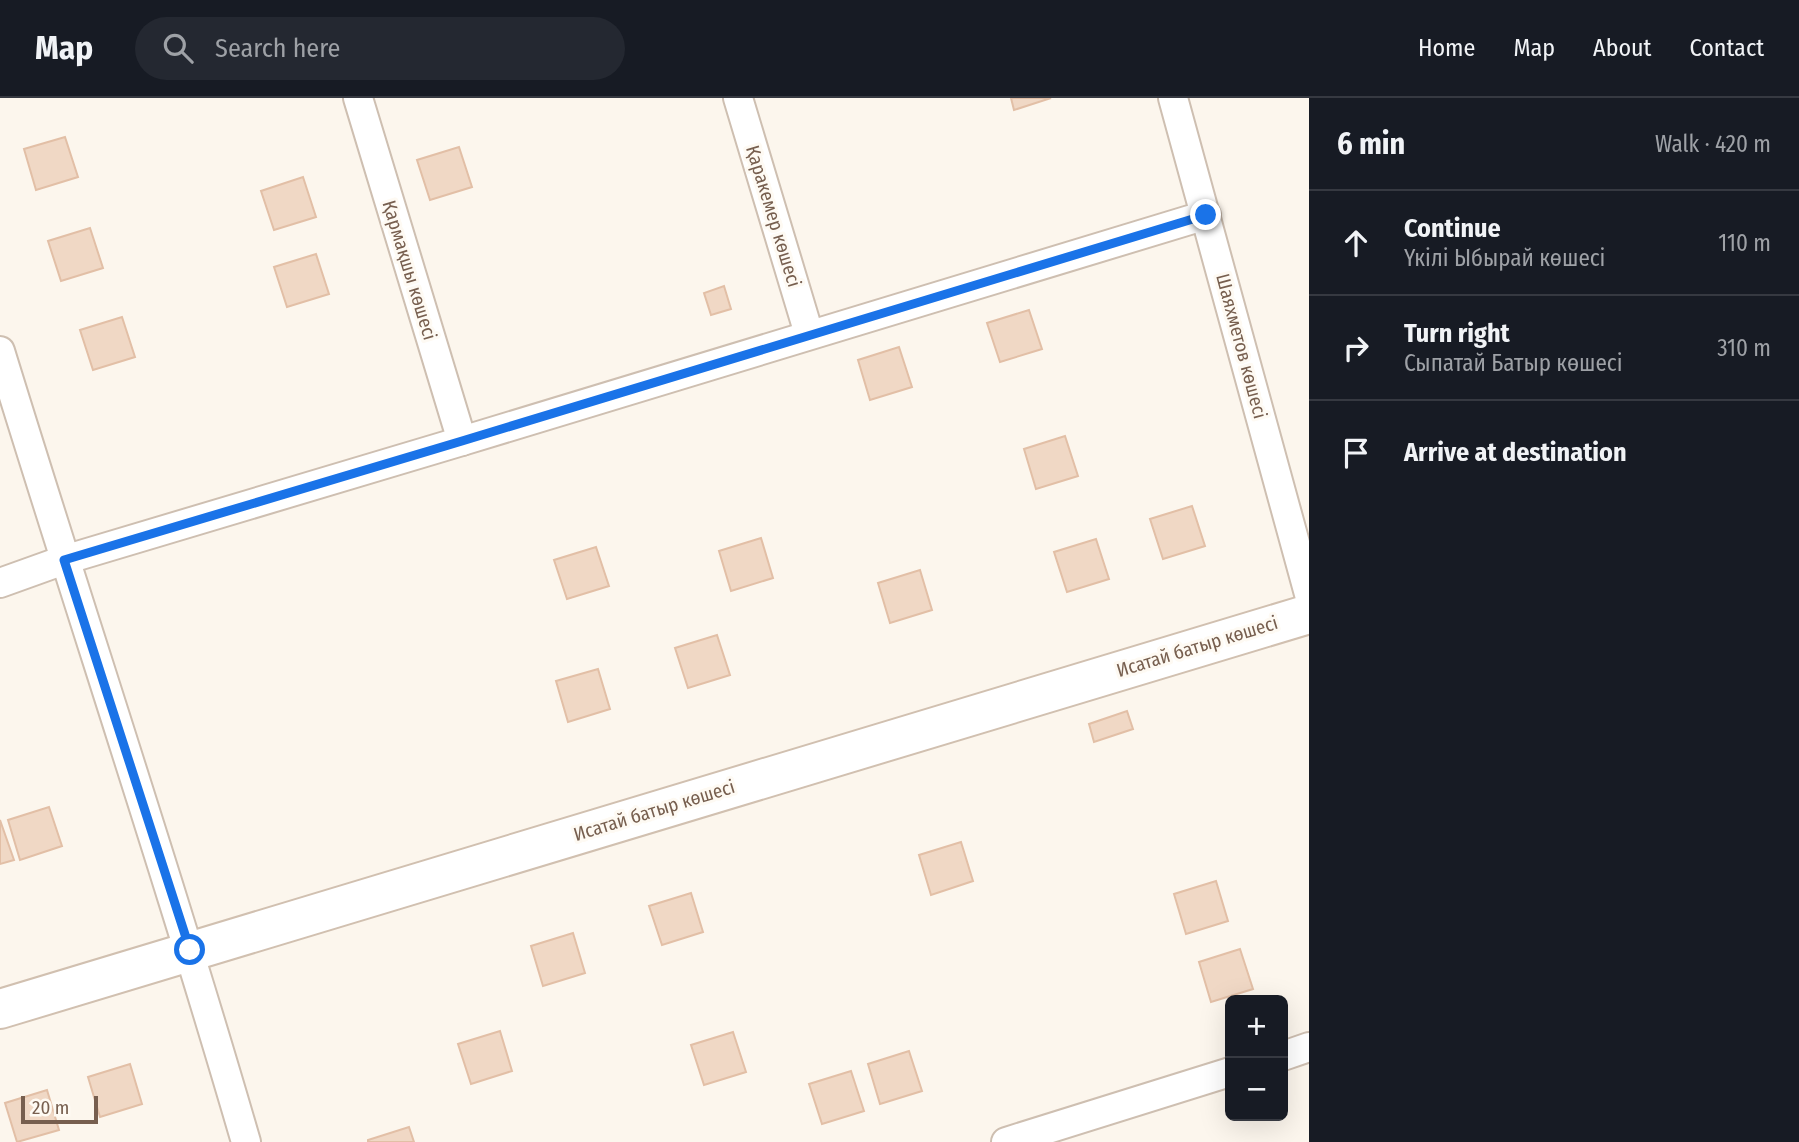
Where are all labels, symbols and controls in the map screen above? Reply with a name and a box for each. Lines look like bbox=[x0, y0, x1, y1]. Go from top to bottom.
search box bbox=[135, 17, 625, 80]
text: Map bbox=[35, 28, 93, 68]
icon: search bbox=[159, 29, 197, 67]
text: Search here bbox=[215, 33, 340, 64]
text: Home bbox=[1418, 34, 1475, 62]
text: Map bbox=[1513, 34, 1555, 62]
text: About bbox=[1593, 34, 1651, 62]
text: Contact bbox=[1689, 34, 1764, 62]
text: 6 min bbox=[1337, 126, 1405, 162]
text: Walk · 420 m bbox=[1655, 130, 1771, 158]
street label: Қаракемер көшесі bbox=[741, 142, 806, 290]
street label: Қармақшы көшесі bbox=[377, 198, 442, 343]
route end bbox=[1190, 199, 1221, 230]
text: Continue bbox=[1404, 213, 1501, 244]
icon: ahead bbox=[1337, 224, 1375, 262]
text: 110 m bbox=[1718, 229, 1771, 257]
text: Үкілі Ыбырай көшесі bbox=[1404, 244, 1605, 272]
street label: Шаяхметов көшесі bbox=[1211, 271, 1272, 421]
text: Turn right bbox=[1404, 318, 1510, 349]
icon: right bbox=[1337, 329, 1375, 367]
text: 310 m bbox=[1717, 334, 1771, 362]
text: Сыпатай Батыр көшесі bbox=[1404, 349, 1622, 377]
icon: arrive bbox=[1337, 434, 1375, 472]
text: Arrive at destination bbox=[1404, 437, 1627, 468]
street label: Исатай батыр көшесі bbox=[1114, 611, 1281, 682]
street label: Исатай батыр көшесі bbox=[571, 775, 738, 846]
route start bbox=[174, 934, 205, 965]
map controls bbox=[1225, 995, 1288, 1121]
button: + bbox=[1225, 995, 1288, 1058]
button: − bbox=[1225, 1058, 1288, 1121]
scale bar bbox=[21, 1093, 98, 1125]
text: 20 m bbox=[32, 1096, 69, 1119]

